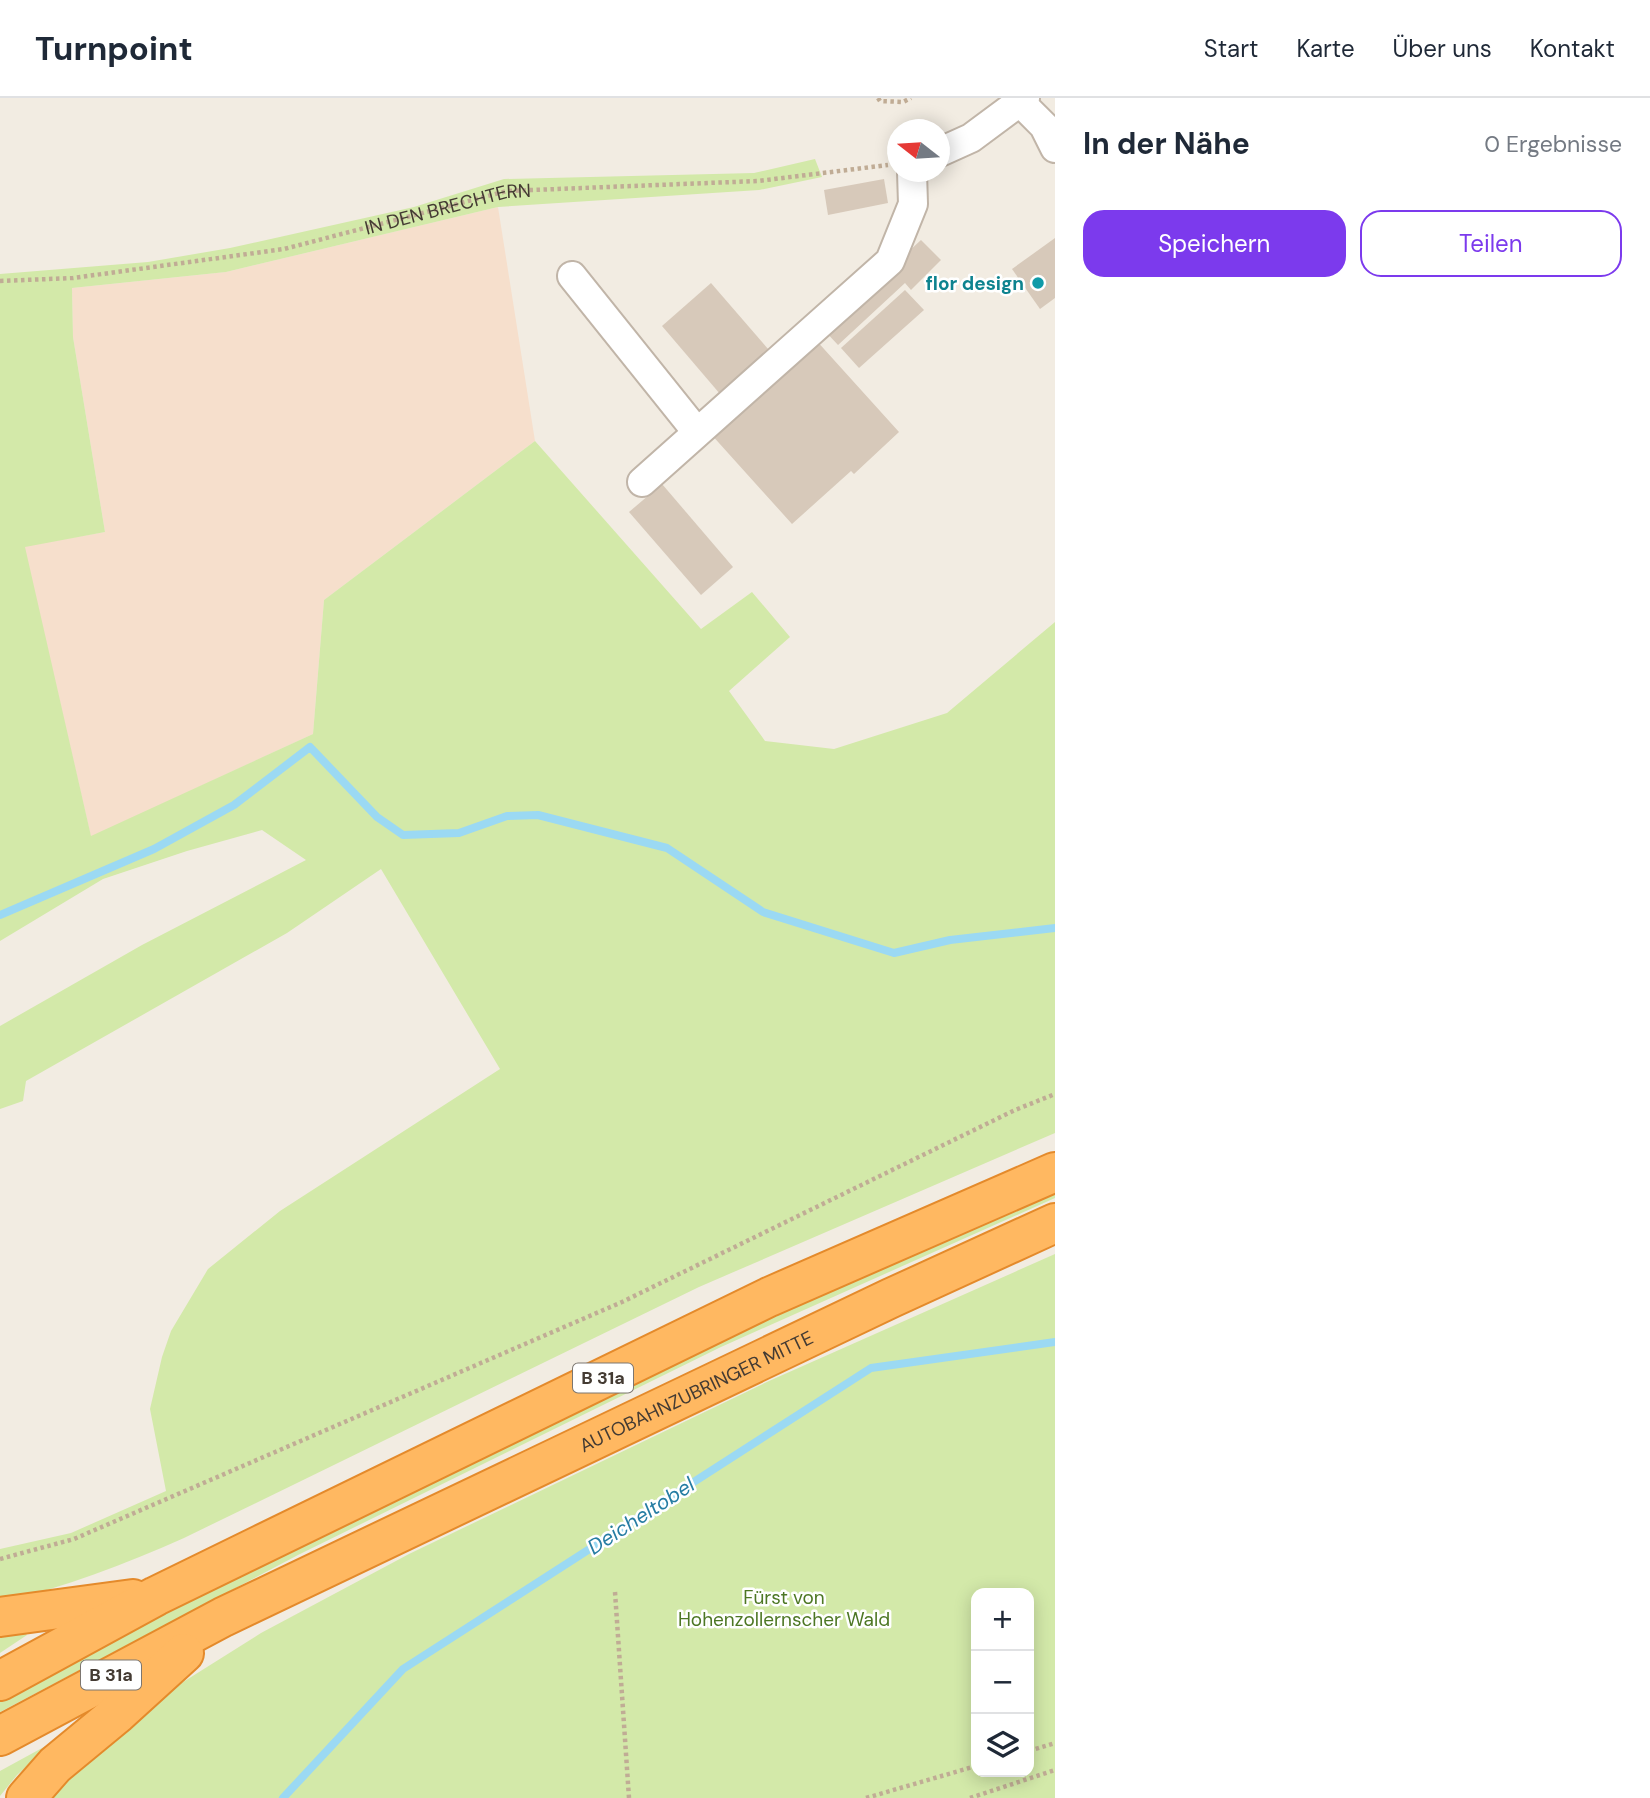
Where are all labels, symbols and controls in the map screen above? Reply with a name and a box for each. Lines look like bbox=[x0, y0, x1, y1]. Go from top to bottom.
text: Turnpoint bbox=[35, 27, 193, 70]
text: Start bbox=[1204, 33, 1258, 64]
text: Karte bbox=[1296, 33, 1355, 64]
text: Über uns bbox=[1393, 33, 1492, 64]
text: Kontakt bbox=[1530, 33, 1615, 64]
north arrow bbox=[887, 119, 950, 182]
text: In der Nähe bbox=[1083, 124, 1250, 163]
text: 0 Ergebnisse bbox=[1484, 129, 1622, 159]
street label: IN DEN BRECHTERN bbox=[362, 178, 531, 241]
button: Speichern bbox=[1083, 210, 1346, 277]
button: Teilen bbox=[1360, 210, 1622, 277]
place label: flor design bbox=[926, 271, 1024, 296]
marker: flor design bbox=[1030, 275, 1046, 291]
street label: AUTOBAHNZUBRINGER MITTE bbox=[575, 1325, 817, 1458]
road number: B 31a bbox=[573, 1364, 633, 1392]
water label: Deicheltobel bbox=[582, 1471, 700, 1561]
park label: Fürst von Hohenzollernscher Wald bbox=[678, 1585, 890, 1632]
map controls bbox=[971, 1588, 1034, 1777]
button: + bbox=[971, 1588, 1034, 1651]
button: − bbox=[971, 1651, 1034, 1714]
road number: B 31a bbox=[81, 1660, 141, 1690]
button: layers bbox=[971, 1714, 1034, 1777]

